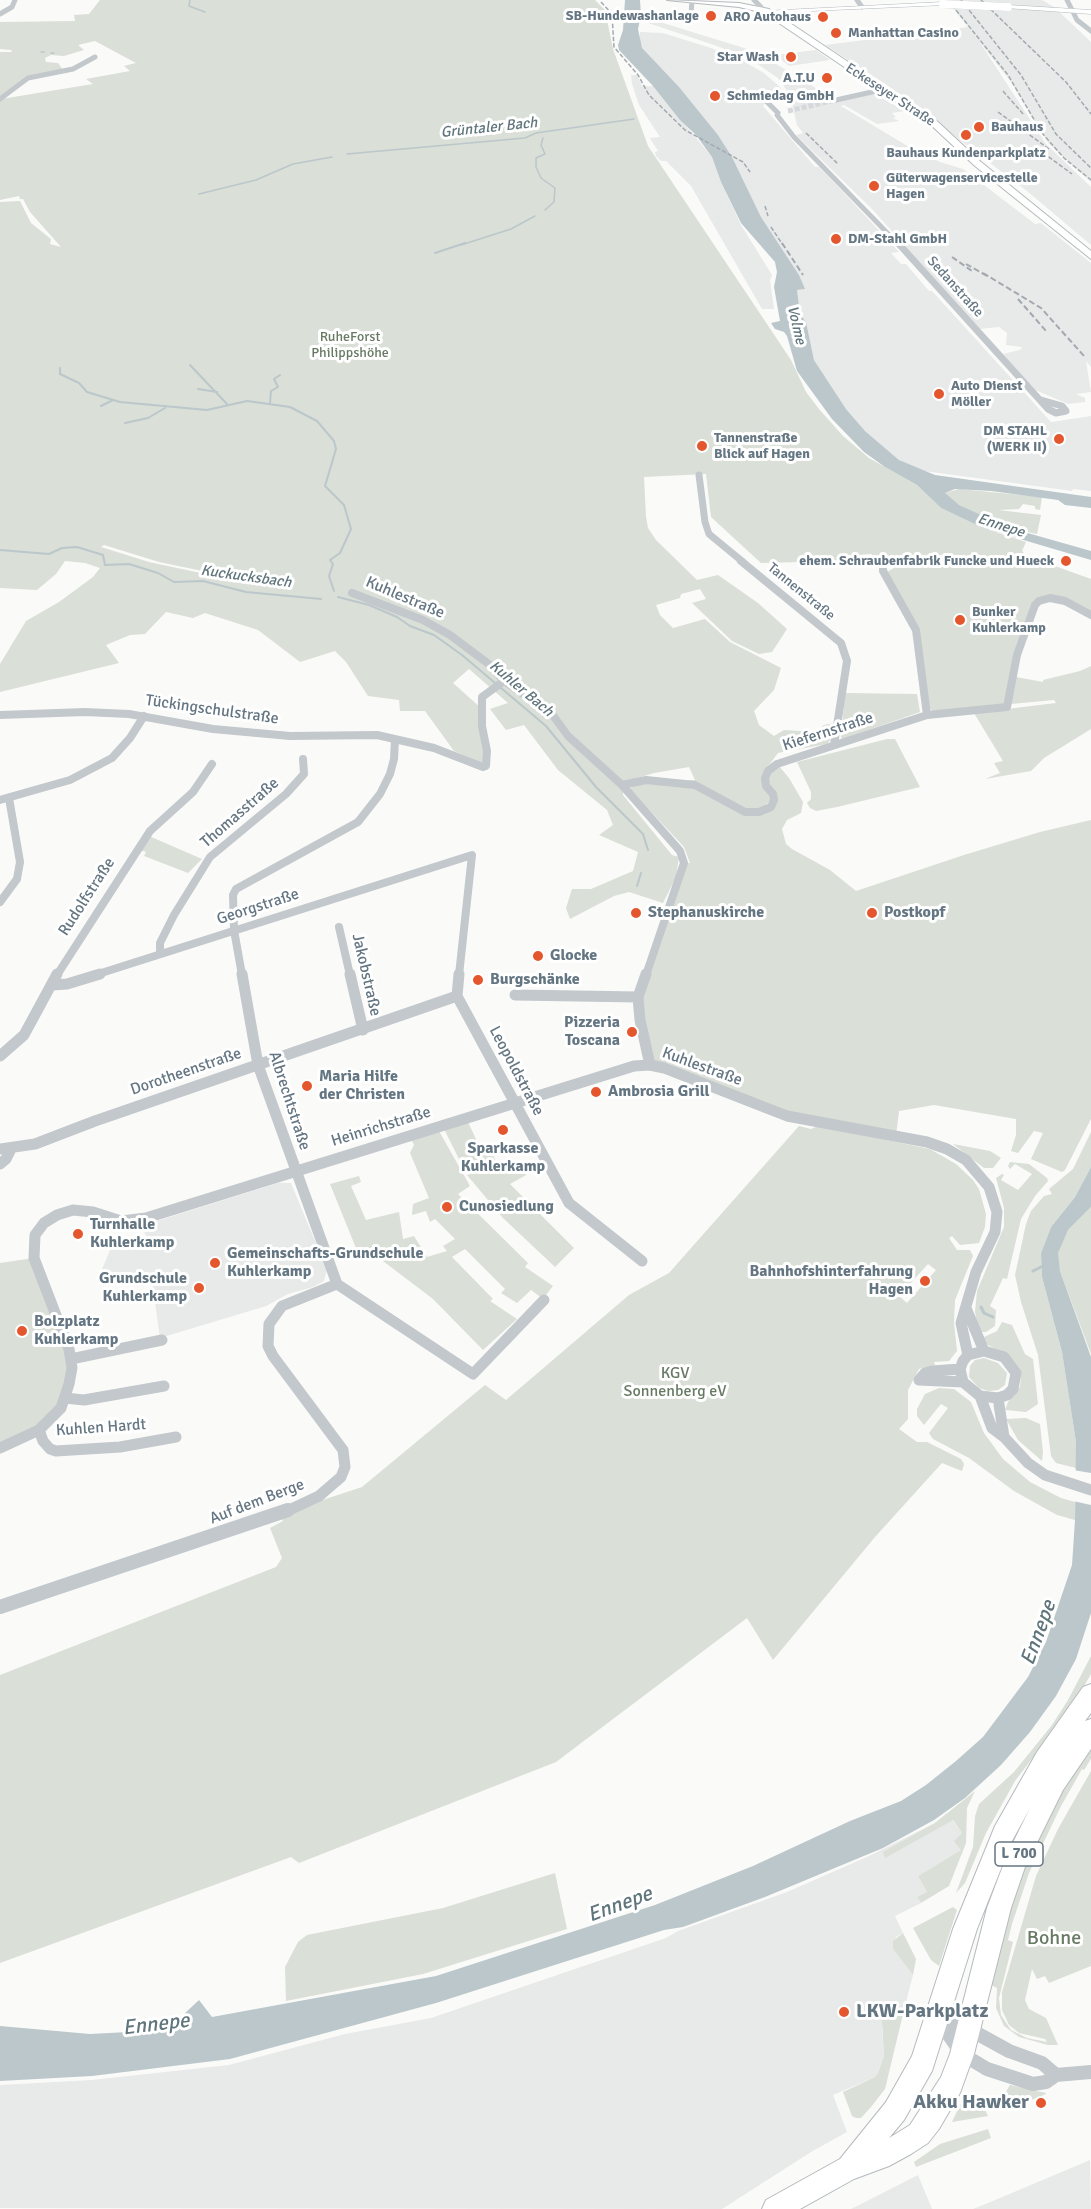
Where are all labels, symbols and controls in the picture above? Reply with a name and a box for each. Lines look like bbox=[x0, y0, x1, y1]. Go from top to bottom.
place label: SB-Hundewashanlage bbox=[566, 8, 699, 24]
marker: SB-Hundewashanlage bbox=[704, 9, 718, 23]
place label: ARO Autohaus bbox=[724, 9, 811, 25]
marker: ARO Autohaus bbox=[816, 10, 830, 24]
place label: Manhattan Casino bbox=[848, 25, 959, 41]
marker: Manhattan Casino bbox=[829, 26, 843, 40]
place label: Star Wash bbox=[717, 49, 779, 65]
marker: Star Wash bbox=[784, 50, 798, 64]
street label: Eckeseyer Straße bbox=[842, 60, 938, 130]
place label: A.T.U bbox=[783, 70, 815, 86]
marker: A.T.U bbox=[820, 71, 834, 85]
place label: Schmiedag GmbH bbox=[727, 88, 834, 104]
marker: Schmiedag GmbH bbox=[708, 89, 722, 103]
water label: Grüntaler Bach bbox=[440, 114, 538, 142]
place label: Bauhaus bbox=[991, 119, 1043, 135]
marker: Bauhaus bbox=[972, 120, 986, 134]
marker: Bauhaus Kundenparkplatz bbox=[959, 128, 973, 142]
place label: Bauhaus Kundenparkplatz bbox=[886, 145, 1046, 161]
place label: Güterwagenservicestelle Hagen bbox=[886, 170, 1038, 202]
marker: Güterwagenservicestelle Hagen bbox=[867, 179, 881, 193]
place label: DM-Stahl GmbH bbox=[848, 231, 947, 247]
marker: DM-Stahl GmbH bbox=[829, 232, 843, 246]
street label: Sedanstraße bbox=[923, 253, 987, 321]
water label: Volme bbox=[783, 304, 809, 346]
park label: RuheForst Philippshöhe bbox=[311, 329, 389, 362]
place label: Auto Dienst Möller bbox=[951, 378, 1023, 410]
marker: Auto Dienst Möller bbox=[932, 387, 946, 401]
place label: DM STAHL (WERK II) bbox=[983, 423, 1047, 455]
place label: Tannenstraße Blick auf Hagen bbox=[714, 430, 810, 462]
marker: DM STAHL (WERK II) bbox=[1052, 432, 1066, 446]
marker: Tannenstraße Blick auf Hagen bbox=[695, 439, 709, 453]
water label: Ennepe bbox=[975, 510, 1027, 542]
place label: ehem. Schraubenfabrik Funcke und Hueck bbox=[799, 553, 1054, 569]
marker: ehem. Schraubenfabrik Funcke und Hueck bbox=[1059, 554, 1073, 568]
street label: Tannenstraße bbox=[764, 560, 838, 624]
water label: Kuckucksbach bbox=[200, 562, 292, 592]
street label: Kuhlestraße bbox=[363, 573, 447, 623]
place label: Bunker Kuhlerkamp bbox=[972, 604, 1046, 636]
marker: Bunker Kuhlerkamp bbox=[953, 613, 967, 627]
water label: Kuhler Bach bbox=[486, 657, 556, 721]
street label: Tückingschulstraße bbox=[144, 691, 280, 729]
street label: Kiefernstraße bbox=[780, 708, 876, 756]
street label: Thomasstraße bbox=[197, 774, 283, 852]
street label: Rudolfstraße bbox=[55, 854, 119, 940]
street label: Georgstraße bbox=[214, 885, 302, 929]
place label: Stephanuskirche bbox=[648, 903, 764, 923]
place label: Postkopf bbox=[884, 903, 945, 923]
marker: Stephanuskirche bbox=[629, 906, 643, 920]
marker: Postkopf bbox=[865, 906, 879, 920]
street label: Jakobstraße bbox=[347, 932, 385, 1018]
place label: Glocke bbox=[550, 946, 597, 966]
marker: Glocke bbox=[531, 949, 545, 963]
place label: Burgschänke bbox=[490, 970, 580, 990]
marker: Burgschänke bbox=[471, 973, 485, 987]
place label: Pizzeria Toscana bbox=[564, 1013, 620, 1051]
street label: Leopoldstraße bbox=[484, 1023, 548, 1119]
marker: Pizzeria Toscana bbox=[625, 1025, 639, 1039]
street label: Dorotheenstraße bbox=[128, 1044, 244, 1100]
street label: Kuhlestraße bbox=[659, 1044, 745, 1090]
street label: Albrechtstraße bbox=[264, 1049, 314, 1153]
place label: Maria Hilfe der Christen bbox=[319, 1067, 405, 1105]
marker: Maria Hilfe der Christen bbox=[300, 1079, 314, 1093]
place label: Ambrosia Grill bbox=[608, 1082, 710, 1102]
marker: Ambrosia Grill bbox=[589, 1085, 603, 1099]
street label: Heinrichstraße bbox=[329, 1103, 433, 1151]
marker: Sparkasse Kuhlerkamp bbox=[496, 1123, 510, 1137]
place label: Sparkasse Kuhlerkamp bbox=[461, 1139, 545, 1177]
place label: Cunosiedlung bbox=[459, 1197, 554, 1217]
marker: Cunosiedlung bbox=[440, 1200, 454, 1214]
place label: Turnhalle Kuhlerkamp bbox=[90, 1215, 174, 1253]
marker: Turnhalle Kuhlerkamp bbox=[71, 1227, 85, 1241]
place label: Gemeinschafts-Grundschule Kuhlerkamp bbox=[227, 1244, 423, 1282]
marker: Gemeinschafts-Grundschule Kuhlerkamp bbox=[208, 1256, 222, 1270]
place label: Bahnhofshinterfahrung Hagen bbox=[749, 1262, 913, 1300]
place label: Grundschule Kuhlerkamp bbox=[99, 1269, 187, 1307]
marker: Bahnhofshinterfahrung Hagen bbox=[918, 1274, 932, 1288]
marker: Grundschule Kuhlerkamp bbox=[192, 1281, 206, 1295]
place label: Bolzplatz Kuhlerkamp bbox=[34, 1312, 118, 1350]
marker: Bolzplatz Kuhlerkamp bbox=[15, 1324, 29, 1338]
park label: KGV Sonnenberg eV bbox=[624, 1364, 726, 1402]
street label: Kuhlen Hardt bbox=[55, 1415, 147, 1441]
street label: Auf dem Berge bbox=[207, 1475, 307, 1529]
water label: Ennepe bbox=[1016, 1597, 1062, 1669]
road number: L 700 bbox=[995, 1842, 1043, 1866]
water label: Ennepe bbox=[584, 1882, 656, 1928]
park label: Bohne bbox=[1027, 1927, 1081, 1951]
place label: LKW-Parkplatz bbox=[856, 2000, 988, 2024]
marker: LKW-Parkplatz bbox=[837, 2005, 851, 2019]
water label: Ennepe bbox=[121, 2008, 191, 2042]
place label: Akku Hawker bbox=[913, 2091, 1029, 2115]
marker: Akku Hawker bbox=[1034, 2096, 1048, 2110]

